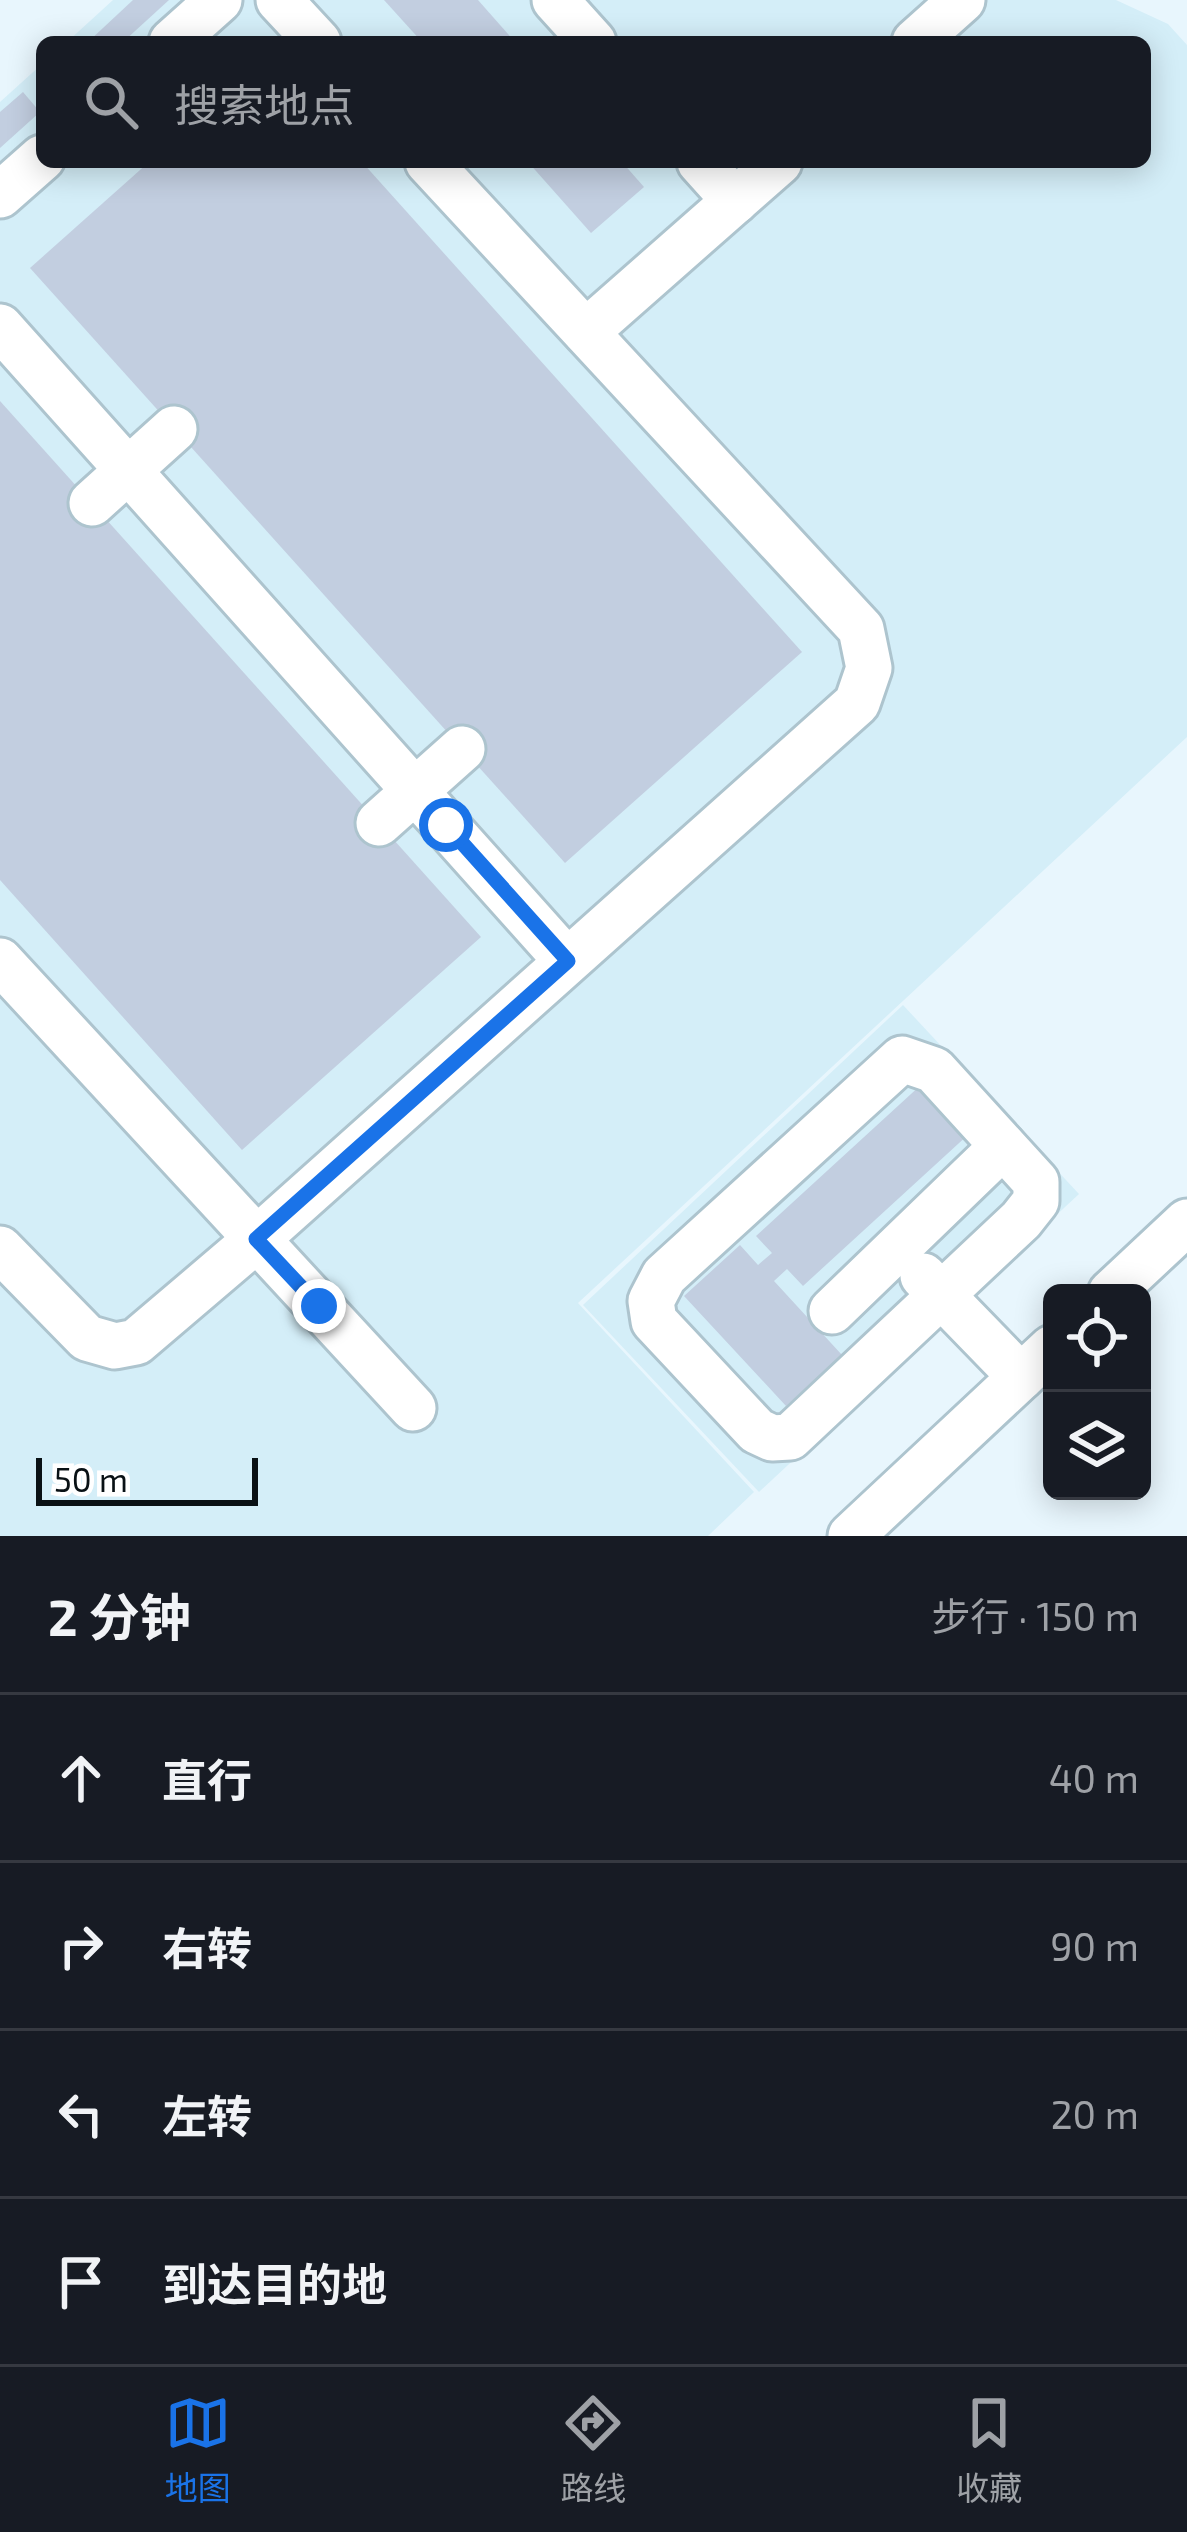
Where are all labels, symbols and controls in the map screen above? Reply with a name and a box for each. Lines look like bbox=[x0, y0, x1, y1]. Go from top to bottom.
search box bbox=[36, 36, 1151, 168]
icon: search bbox=[78, 69, 144, 135]
text: 搜索地点 bbox=[174, 77, 354, 131]
route start bbox=[419, 798, 473, 852]
route end bbox=[292, 1279, 346, 1333]
map controls bbox=[1043, 1284, 1151, 1500]
button: locate bbox=[1043, 1284, 1151, 1392]
button: layers bbox=[1043, 1392, 1151, 1500]
scale bar bbox=[36, 1452, 258, 1505]
text: 50 m bbox=[54, 1459, 128, 1499]
text: 2 分钟 bbox=[48, 1585, 191, 1646]
text: 步行 · 150 m bbox=[932, 1592, 1139, 1639]
icon: ahead bbox=[48, 1745, 114, 1811]
text: 直行 bbox=[162, 1752, 252, 1806]
text: 40 m bbox=[1049, 1754, 1139, 1801]
icon: right bbox=[48, 1913, 114, 1979]
text: 右转 bbox=[162, 1920, 252, 1974]
text: 90 m bbox=[1050, 1922, 1139, 1969]
icon: left bbox=[48, 2081, 114, 2147]
text: 左转 bbox=[162, 2088, 252, 2142]
text: 20 m bbox=[1051, 2090, 1139, 2137]
icon: arrive bbox=[48, 2249, 114, 2315]
text: 到达目的地 bbox=[162, 2256, 387, 2310]
tab: 地图 bbox=[165, 2390, 231, 2510]
tab: 路线 bbox=[560, 2390, 626, 2510]
tab: 收藏 bbox=[956, 2390, 1022, 2510]

